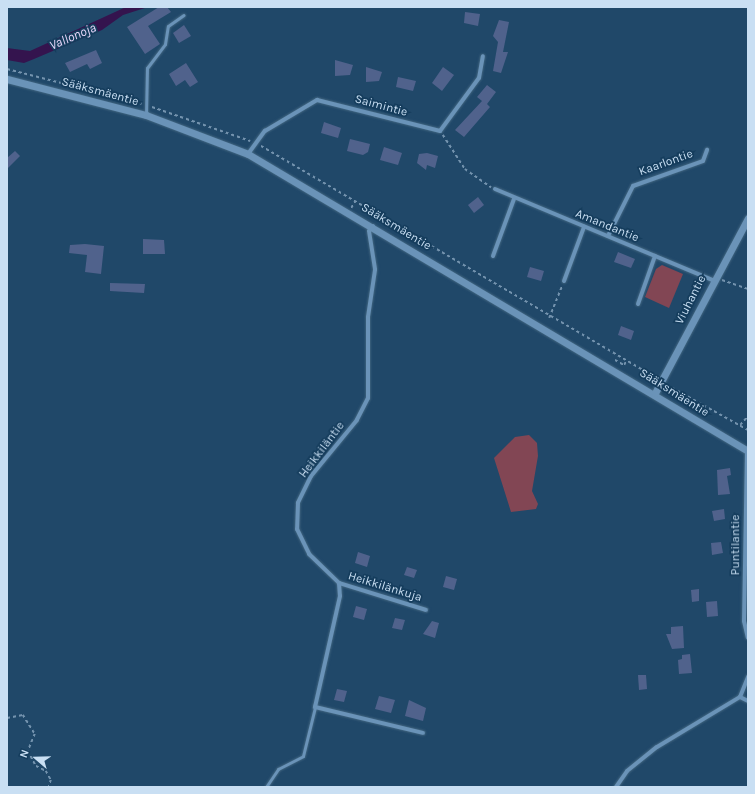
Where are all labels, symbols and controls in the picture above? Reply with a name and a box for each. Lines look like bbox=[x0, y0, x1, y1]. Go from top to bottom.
water label: Vallonoja bbox=[47, 20, 99, 54]
street label: Sääksmäentie bbox=[60, 75, 140, 109]
street label: Saimintie bbox=[353, 92, 409, 120]
street label: Kaarlontie bbox=[637, 147, 695, 179]
street label: Sääksmäentie bbox=[358, 200, 434, 254]
street label: Amandantie bbox=[573, 207, 641, 245]
street label: Viuhantie bbox=[673, 273, 709, 327]
street label: Sääksmäentie bbox=[637, 366, 711, 420]
street label: Heikkiläntie bbox=[296, 419, 348, 481]
street label: Puntilantie bbox=[729, 515, 743, 575]
street label: Heikkilänkuja bbox=[346, 569, 424, 605]
north arrow bbox=[16, 738, 56, 778]
text: N bbox=[17, 748, 32, 760]

